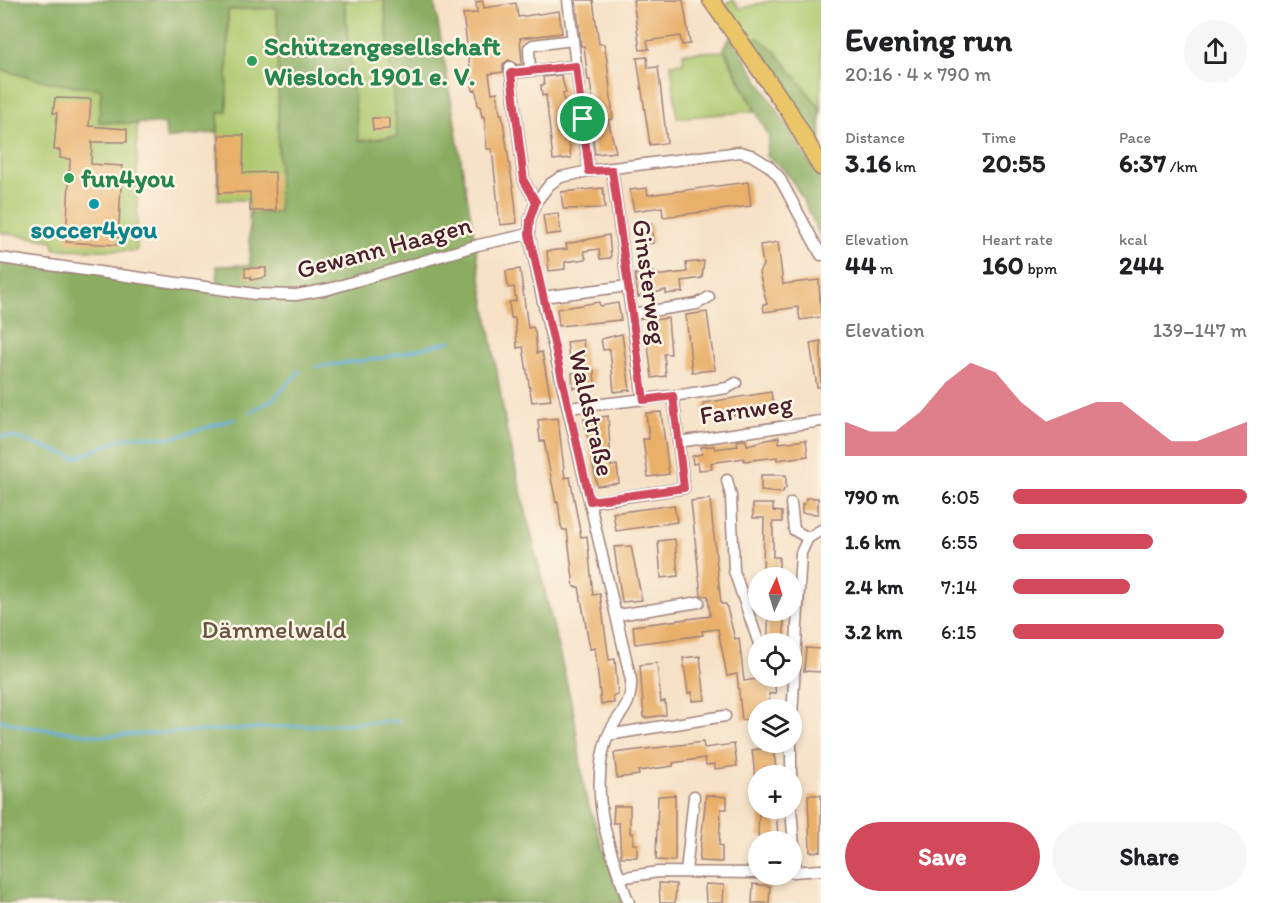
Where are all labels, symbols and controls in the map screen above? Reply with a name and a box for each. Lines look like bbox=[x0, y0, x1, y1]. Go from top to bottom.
text: Evening run bbox=[845, 20, 1012, 59]
button: share bbox=[1184, 20, 1247, 83]
place label: Schützengesellschaft Wiesloch 1901 e. V. bbox=[264, 30, 501, 92]
marker: Schützengesellschaft Wiesloch 1901 e. V. bbox=[245, 54, 259, 68]
text: 20:16 · 4 × 790 m bbox=[845, 62, 991, 86]
pin bbox=[557, 93, 608, 144]
icon: arrive bbox=[566, 102, 599, 135]
text: Distance bbox=[845, 128, 905, 147]
text: Time bbox=[982, 128, 1016, 147]
text: Pace bbox=[1119, 128, 1151, 147]
text: 3.16 bbox=[845, 147, 891, 179]
text: 20:55 bbox=[982, 147, 1045, 179]
text: 6:37 bbox=[1119, 147, 1166, 179]
text: km bbox=[891, 157, 916, 176]
text: /km bbox=[1166, 157, 1198, 176]
place label: fun4you bbox=[81, 162, 175, 194]
marker: fun4you bbox=[62, 171, 76, 185]
marker: soccer4you bbox=[87, 197, 101, 211]
street label: Gewann Haagen bbox=[293, 208, 475, 286]
place label: soccer4you bbox=[31, 213, 158, 245]
street label: Ginsterweg bbox=[625, 217, 675, 348]
text: Elevation bbox=[845, 230, 909, 249]
text: Heart rate bbox=[982, 230, 1053, 249]
text: kcal bbox=[1119, 230, 1147, 249]
text: 44 bbox=[845, 249, 876, 281]
text: 160 bbox=[982, 249, 1024, 281]
text: 244 bbox=[1119, 249, 1164, 281]
text: m bbox=[876, 259, 893, 278]
text: bpm bbox=[1024, 259, 1057, 278]
text: Elevation bbox=[845, 318, 924, 342]
text: 139–147 m bbox=[1153, 318, 1247, 342]
street label: Waldstraße bbox=[562, 347, 622, 479]
street label: Farnweg bbox=[697, 387, 795, 431]
text: 790 m bbox=[845, 485, 899, 509]
text: 6:05 bbox=[941, 485, 979, 509]
text: 1.6 km bbox=[845, 530, 901, 554]
text: 6:55 bbox=[941, 530, 977, 554]
north arrow bbox=[748, 567, 802, 621]
map controls bbox=[748, 567, 802, 885]
text: 2.4 km bbox=[845, 575, 903, 599]
text: 7:14 bbox=[941, 575, 977, 599]
park label: Dämmelwald bbox=[201, 613, 347, 645]
text: 3.2 km bbox=[845, 620, 902, 644]
text: 6:15 bbox=[941, 620, 976, 644]
button: locate bbox=[748, 633, 802, 687]
button: layers bbox=[748, 699, 802, 753]
button: + bbox=[748, 765, 802, 819]
button: Save bbox=[845, 822, 1040, 891]
button: Share bbox=[1052, 822, 1247, 891]
button: − bbox=[748, 831, 802, 885]

